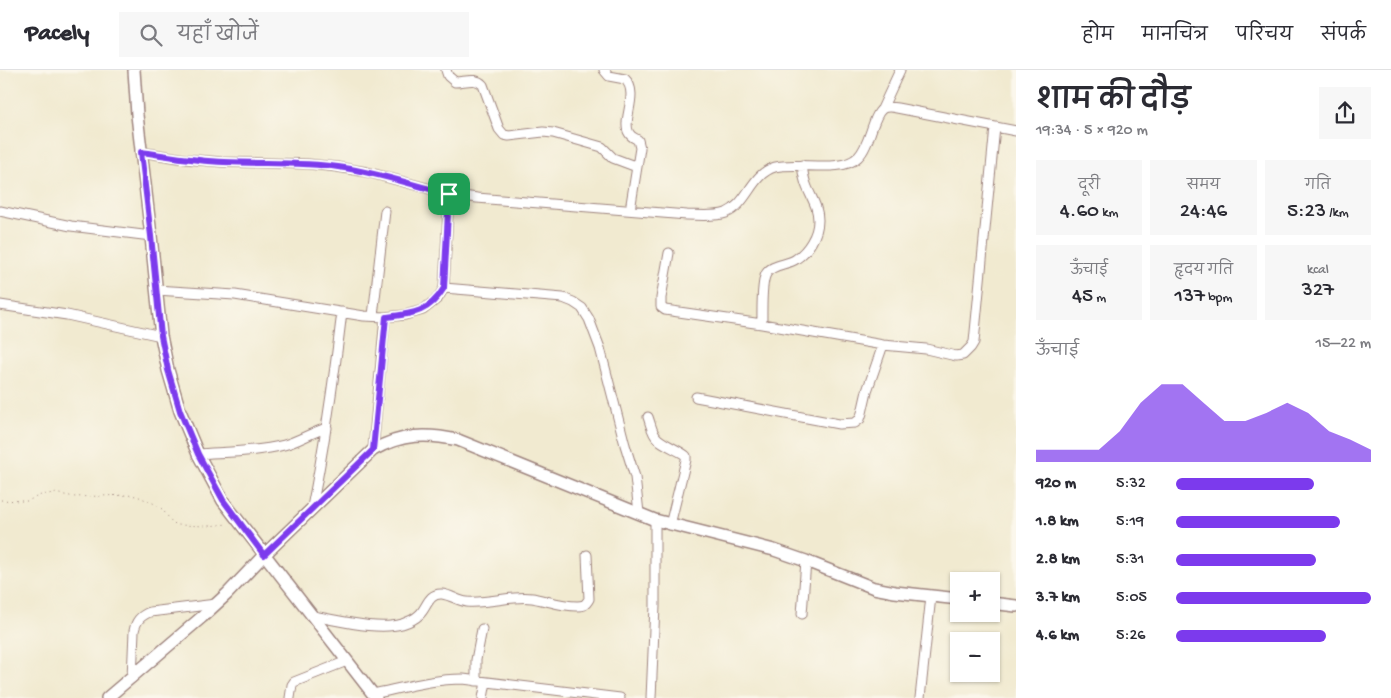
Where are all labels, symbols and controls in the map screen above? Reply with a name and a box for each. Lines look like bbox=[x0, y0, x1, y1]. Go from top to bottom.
search box bbox=[119, 12, 469, 57]
text: Pacely bbox=[25, 20, 89, 49]
icon: search bbox=[137, 21, 165, 49]
text: यहाँ खोजें bbox=[177, 25, 259, 48]
text: होम bbox=[1082, 26, 1114, 47]
text: मानचित्र bbox=[1142, 26, 1208, 47]
text: परिचय bbox=[1236, 26, 1293, 47]
text: संपर्क bbox=[1321, 26, 1366, 47]
text: शाम की दौड़ bbox=[1036, 86, 1190, 119]
button: share bbox=[1319, 87, 1371, 139]
text: 19:34 · 5 × 920 m bbox=[1036, 122, 1148, 141]
pin bbox=[428, 173, 470, 215]
text: दूरी bbox=[1078, 178, 1100, 195]
text: समय bbox=[1187, 178, 1220, 195]
text: गति bbox=[1305, 178, 1331, 195]
icon: arrive bbox=[435, 180, 463, 208]
text: 4.60 bbox=[1060, 200, 1099, 225]
text: 24:46 bbox=[1180, 200, 1227, 225]
text: 5:23 bbox=[1287, 200, 1326, 225]
text: km bbox=[1099, 205, 1118, 222]
text: /km bbox=[1326, 205, 1349, 222]
text: kcal bbox=[1307, 262, 1329, 279]
text: ऊँचाई bbox=[1070, 263, 1108, 280]
text: हृदय गति bbox=[1174, 263, 1233, 280]
text: 327 bbox=[1302, 279, 1334, 304]
text: 45 bbox=[1072, 285, 1093, 310]
text: 137 bbox=[1175, 285, 1205, 310]
text: m bbox=[1093, 290, 1106, 307]
text: bpm bbox=[1205, 290, 1232, 307]
text: 15–22 m bbox=[1315, 335, 1371, 354]
text: ऊँचाई bbox=[1036, 343, 1079, 362]
text: 920 m bbox=[1036, 475, 1076, 494]
text: 5:32 bbox=[1116, 475, 1146, 494]
text: 1.8 km bbox=[1036, 513, 1079, 532]
text: 5:19 bbox=[1116, 513, 1144, 532]
text: 2.8 km bbox=[1036, 551, 1080, 570]
text: 5:31 bbox=[1116, 551, 1144, 570]
map controls bbox=[950, 572, 1000, 682]
button: + bbox=[950, 572, 1000, 622]
text: 3.7 km bbox=[1036, 589, 1080, 608]
text: 5:05 bbox=[1116, 589, 1147, 608]
text: 4.6 km bbox=[1036, 627, 1079, 646]
text: 5:26 bbox=[1116, 627, 1145, 646]
button: − bbox=[950, 632, 1000, 682]

